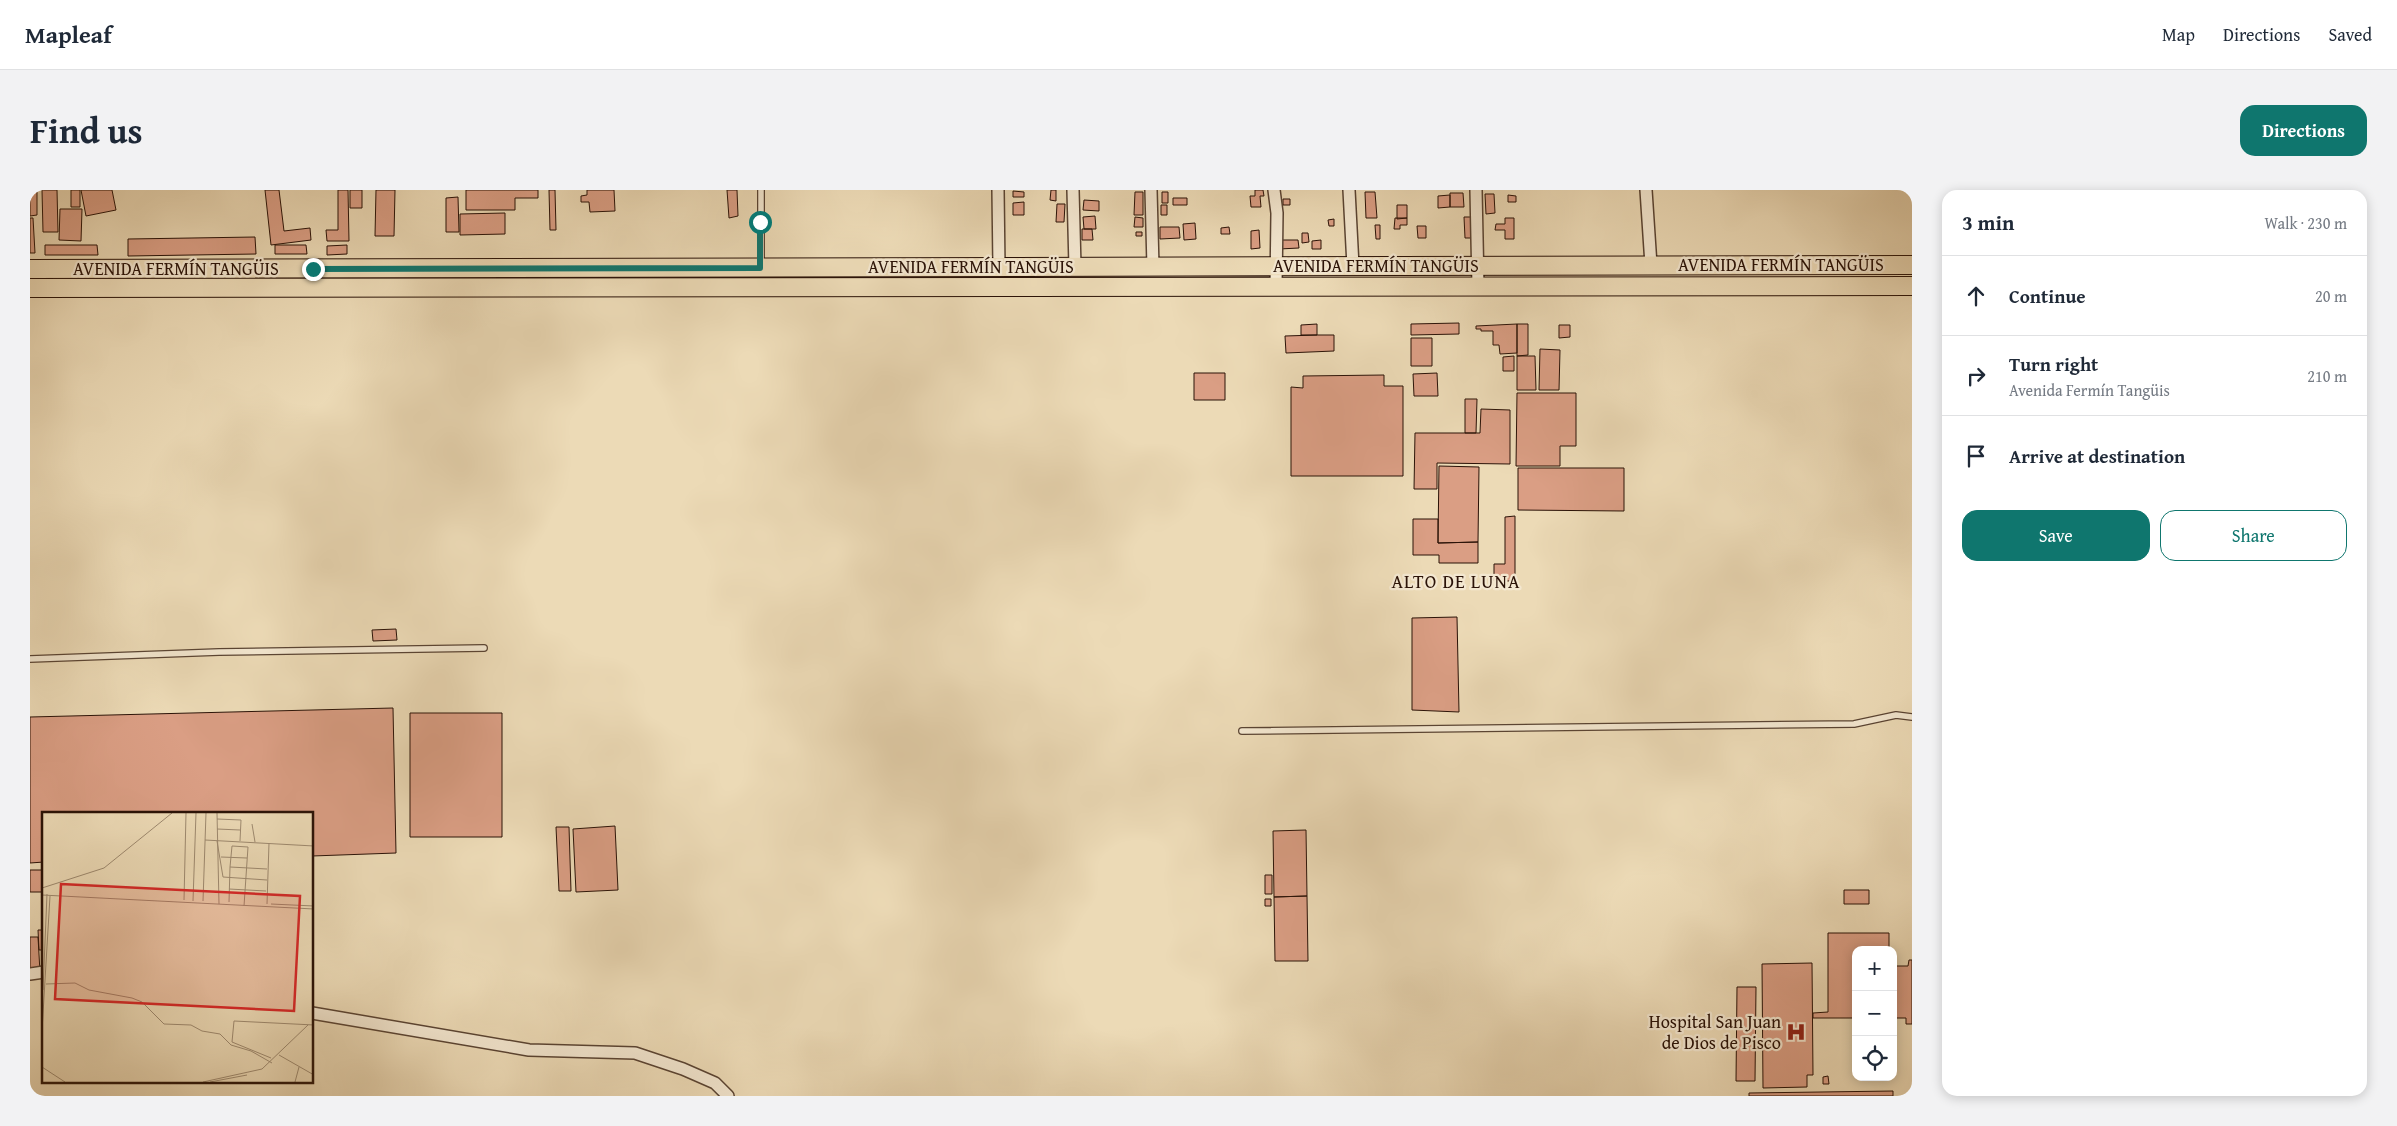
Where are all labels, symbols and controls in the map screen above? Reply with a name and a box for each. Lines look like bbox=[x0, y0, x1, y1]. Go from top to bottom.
text: Mapleaf bbox=[25, 17, 112, 52]
text: Map bbox=[2162, 21, 2195, 48]
text: Directions bbox=[2223, 21, 2300, 48]
text: Saved bbox=[2328, 21, 2372, 48]
text: Find us bbox=[30, 105, 143, 156]
button: Directions bbox=[2240, 105, 2367, 156]
text: 3 min bbox=[1962, 207, 2014, 238]
route start bbox=[749, 211, 772, 234]
text: Walk · 230 m bbox=[2264, 211, 2347, 235]
street label: AVENIDA FERMÍN TANGÜIS bbox=[1678, 251, 1884, 278]
street label: AVENIDA FERMÍN TANGÜIS bbox=[1273, 252, 1479, 279]
street label: AVENIDA FERMÍN TANGÜIS bbox=[868, 253, 1074, 280]
street label: AVENIDA FERMÍN TANGÜIS bbox=[73, 255, 279, 282]
route end bbox=[302, 258, 325, 281]
icon: ahead bbox=[1962, 282, 1990, 310]
text: Continue bbox=[2009, 282, 2086, 310]
text: 20 m bbox=[2315, 284, 2347, 308]
text: Turn right bbox=[2009, 350, 2098, 378]
icon: right bbox=[1962, 362, 1990, 390]
text: 210 m bbox=[2307, 364, 2347, 388]
text: Avenida Fermín Tangüis bbox=[2009, 378, 2170, 402]
icon: arrive bbox=[1962, 442, 1990, 470]
text: Arrive at destination bbox=[2009, 442, 2185, 470]
button: Save bbox=[1962, 510, 2150, 561]
button: Share bbox=[2160, 510, 2347, 561]
district label: ALTO DE LUNA bbox=[1391, 567, 1521, 595]
inset map bbox=[42, 812, 314, 1084]
map controls bbox=[1852, 946, 1897, 1081]
button: + bbox=[1852, 946, 1897, 991]
button: − bbox=[1852, 991, 1897, 1036]
place label: Hospital San Juan de Dios de Pisco bbox=[1649, 1008, 1781, 1056]
hospital icon: Hospital San Juan de Dios de Pisco bbox=[1785, 1021, 1807, 1043]
button: locate bbox=[1852, 1036, 1897, 1081]

